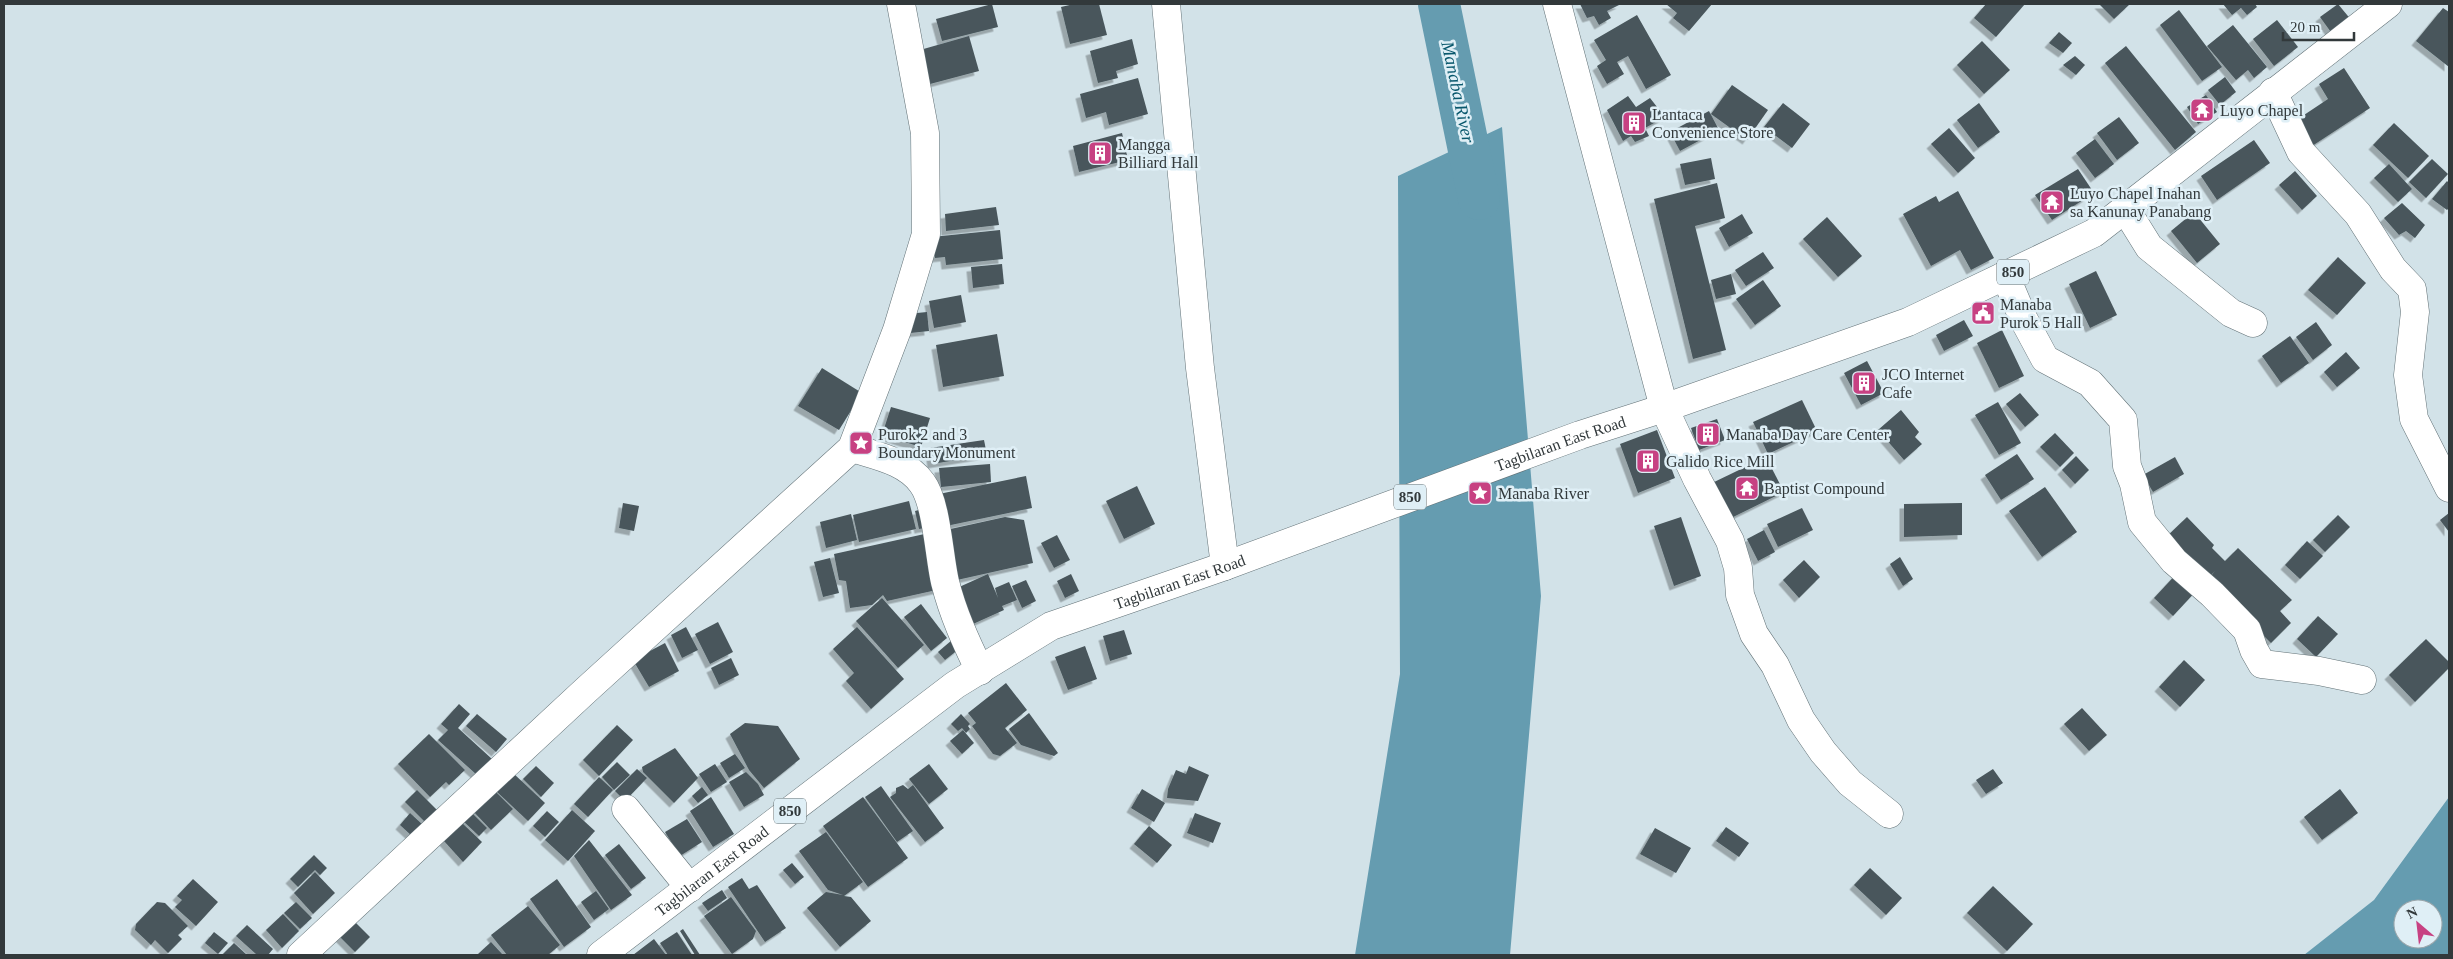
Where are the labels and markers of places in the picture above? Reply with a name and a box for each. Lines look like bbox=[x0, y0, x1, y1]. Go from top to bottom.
temple icon: Luyo Chapel bbox=[2189, 97, 2215, 123]
place label: Luyo Chapel bbox=[2220, 102, 2304, 120]
place label: Lantaca Convenience Store bbox=[1652, 106, 1773, 141]
building icon: Lantaca Convenience Store bbox=[1621, 110, 1647, 136]
place label: Mangga Billiard Hall bbox=[1118, 136, 1199, 171]
building icon: Mangga Billiard Hall bbox=[1087, 140, 1113, 166]
place label: Luyo Chapel Inahan sa Kanunay Panabang bbox=[2070, 185, 2211, 221]
temple icon: Luyo Chapel Inahan sa Kanunay Panabang bbox=[2039, 189, 2065, 215]
place label: Manaba Purok 5 Hall bbox=[2000, 296, 2082, 331]
public building icon: Manaba Purok 5 Hall bbox=[1970, 300, 1996, 326]
place label: JCO Internet Cafe bbox=[1882, 366, 1965, 401]
building icon: JCO Internet Cafe bbox=[1851, 370, 1877, 396]
building icon: Manaba Day Care Center bbox=[1695, 421, 1721, 447]
place label: Purok 2 and 3 Boundary Monument bbox=[878, 426, 1016, 462]
place label: Manaba Day Care Center bbox=[1726, 426, 1890, 444]
place icon: Purok 2 and 3 Boundary Monument bbox=[848, 430, 874, 456]
building icon: Galido Rice Mill bbox=[1635, 448, 1661, 474]
place label: Galido Rice Mill bbox=[1666, 453, 1775, 470]
temple icon: Baptist Compound bbox=[1734, 475, 1760, 501]
place icon: Manaba River bbox=[1467, 480, 1493, 506]
place label: Baptist Compound bbox=[1764, 480, 1884, 498]
place label: Manaba River bbox=[1498, 485, 1590, 502]

